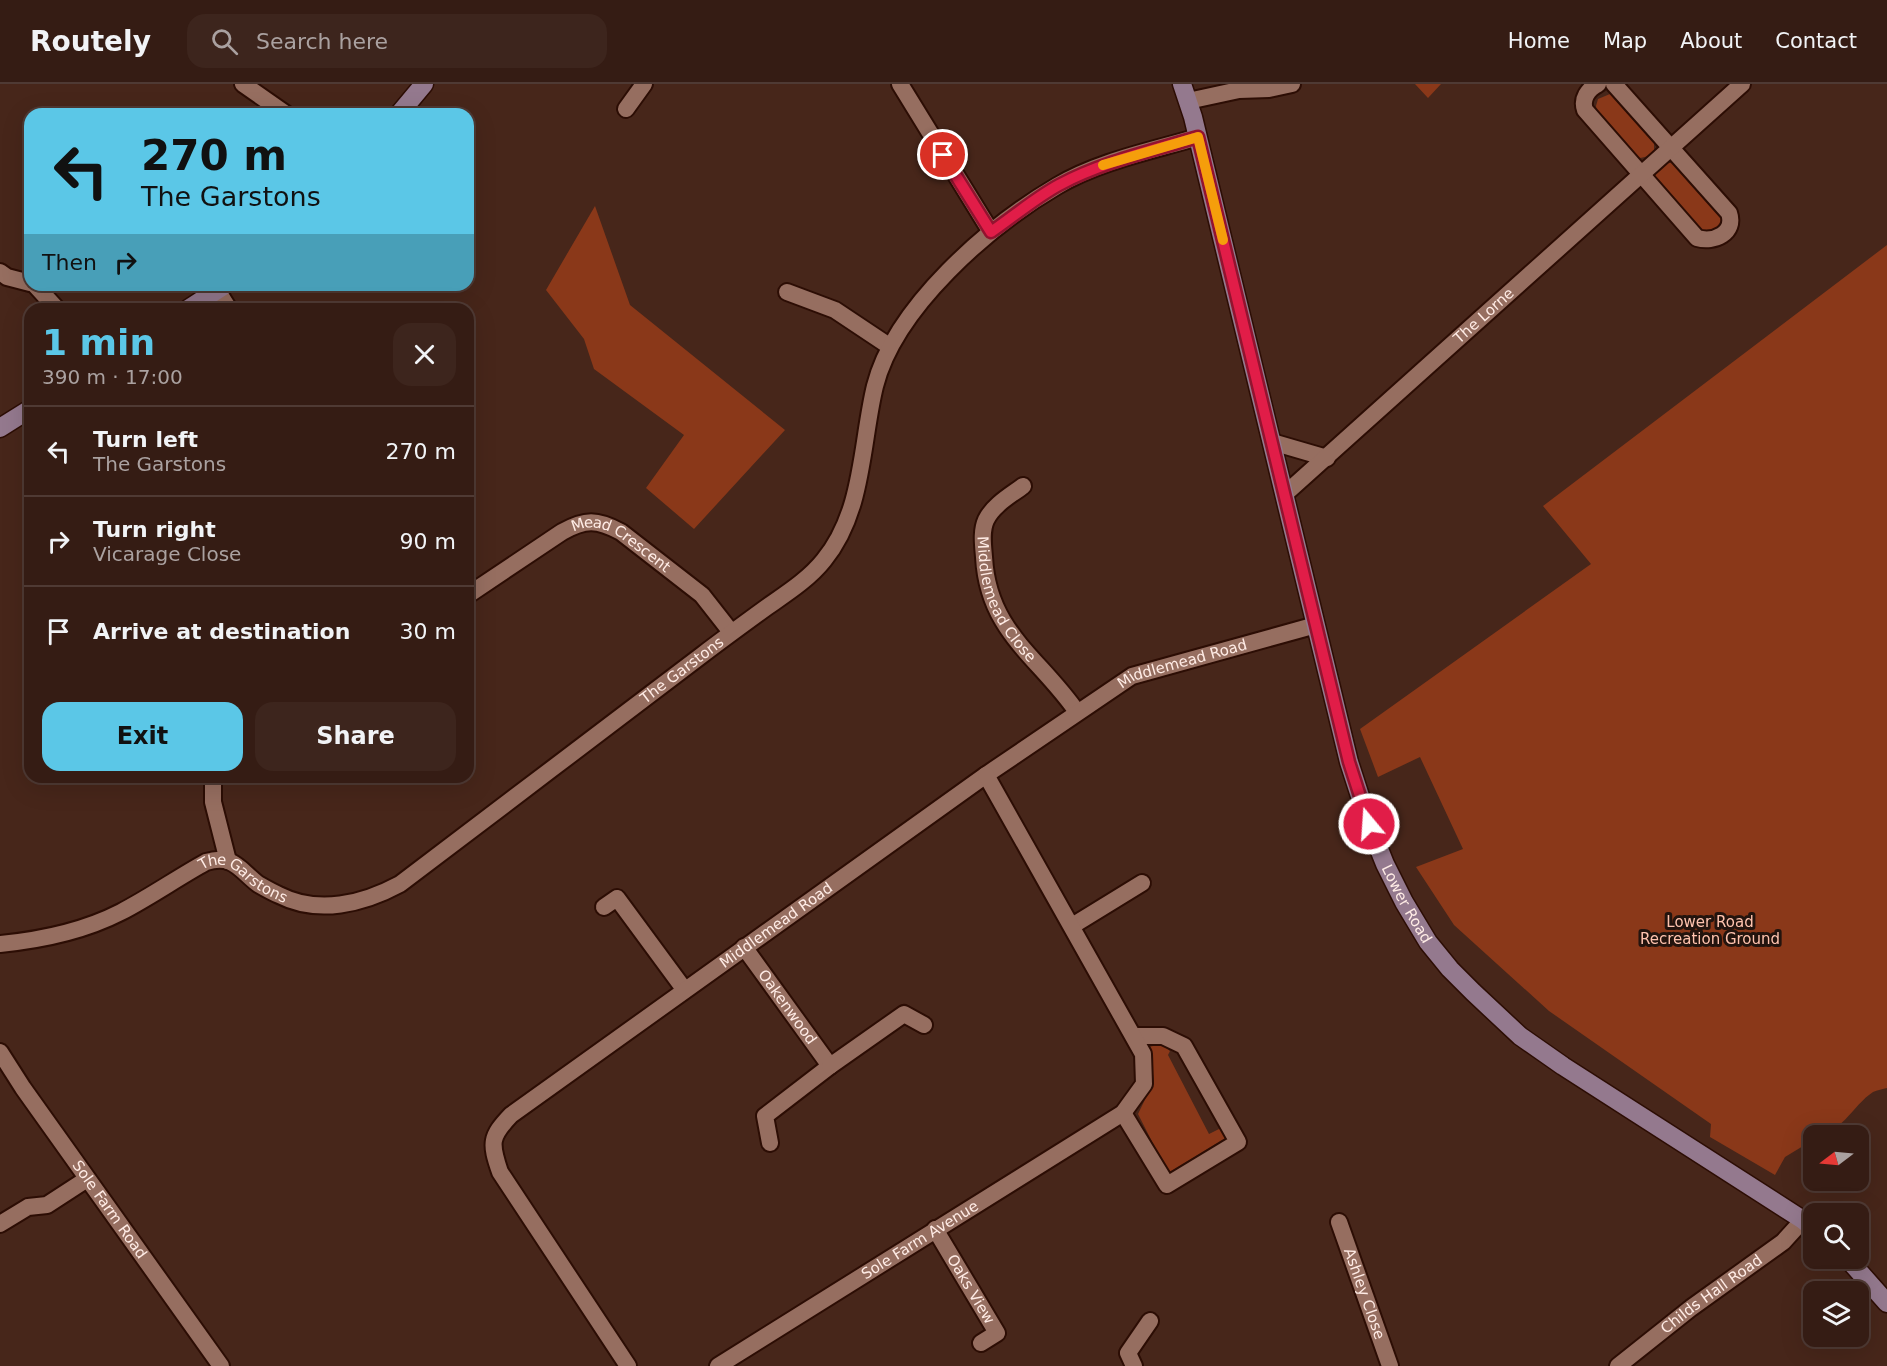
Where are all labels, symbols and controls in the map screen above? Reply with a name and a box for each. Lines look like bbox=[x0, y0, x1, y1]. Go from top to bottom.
search box bbox=[187, 14, 607, 68]
text: Routely bbox=[30, 25, 151, 58]
icon: search bbox=[208, 25, 241, 58]
text: Search here bbox=[256, 29, 388, 54]
text: Home bbox=[1508, 29, 1570, 53]
text: Map bbox=[1603, 29, 1647, 53]
text: About bbox=[1680, 29, 1742, 53]
text: Contact bbox=[1775, 29, 1857, 53]
pin bbox=[917, 129, 968, 180]
text: 270 m bbox=[141, 131, 287, 180]
icon: left bbox=[42, 132, 120, 210]
icon: arrive bbox=[926, 138, 959, 171]
text: The Garstons bbox=[141, 181, 321, 212]
icon: right bbox=[109, 246, 142, 279]
text: Then bbox=[42, 250, 97, 275]
street label: The Lorne bbox=[1449, 284, 1518, 348]
text: 1 min bbox=[42, 322, 155, 363]
button: close bbox=[393, 323, 456, 386]
text: 390 m · 17:00 bbox=[42, 365, 183, 389]
text: Turn left bbox=[93, 427, 198, 452]
icon: left bbox=[42, 435, 75, 468]
text: 270 m bbox=[386, 439, 456, 464]
text: The Garstons bbox=[93, 452, 226, 476]
street label: Mead Crescent bbox=[569, 513, 674, 576]
text: Turn right bbox=[93, 517, 216, 542]
icon: right bbox=[42, 525, 75, 558]
text: 90 m bbox=[400, 529, 456, 554]
street label: Middlemead Close bbox=[974, 536, 1040, 666]
text: Vicarage Close bbox=[93, 542, 241, 566]
icon: arrive bbox=[42, 615, 75, 648]
text: Arrive at destination bbox=[93, 619, 350, 644]
text: 30 m bbox=[400, 619, 456, 644]
street label: The Garstons bbox=[636, 633, 727, 708]
street label: Middlemead Road bbox=[1114, 636, 1249, 692]
button: Exit bbox=[42, 702, 243, 771]
button: Share bbox=[255, 702, 456, 771]
position arrow bbox=[1337, 792, 1401, 856]
street label: The Garstons bbox=[194, 851, 291, 907]
street label: Lower Road bbox=[1378, 861, 1436, 947]
street label: Middlemead Road bbox=[716, 879, 836, 972]
park label: Lower Road Recreation Ground bbox=[1640, 913, 1780, 948]
street label: Oakenwood bbox=[754, 966, 820, 1048]
north arrow bbox=[1803, 1125, 1869, 1191]
map controls bbox=[1803, 1125, 1869, 1347]
street label: Sole Farm Road bbox=[69, 1157, 151, 1262]
street label: Sole Farm Avenue bbox=[858, 1197, 982, 1283]
button: search bbox=[1803, 1203, 1869, 1269]
street label: Ashley Close bbox=[1340, 1246, 1389, 1342]
street label: Oaks View bbox=[943, 1251, 999, 1327]
street label: Childs Hall Road bbox=[1657, 1251, 1766, 1338]
button: layers bbox=[1803, 1281, 1869, 1347]

